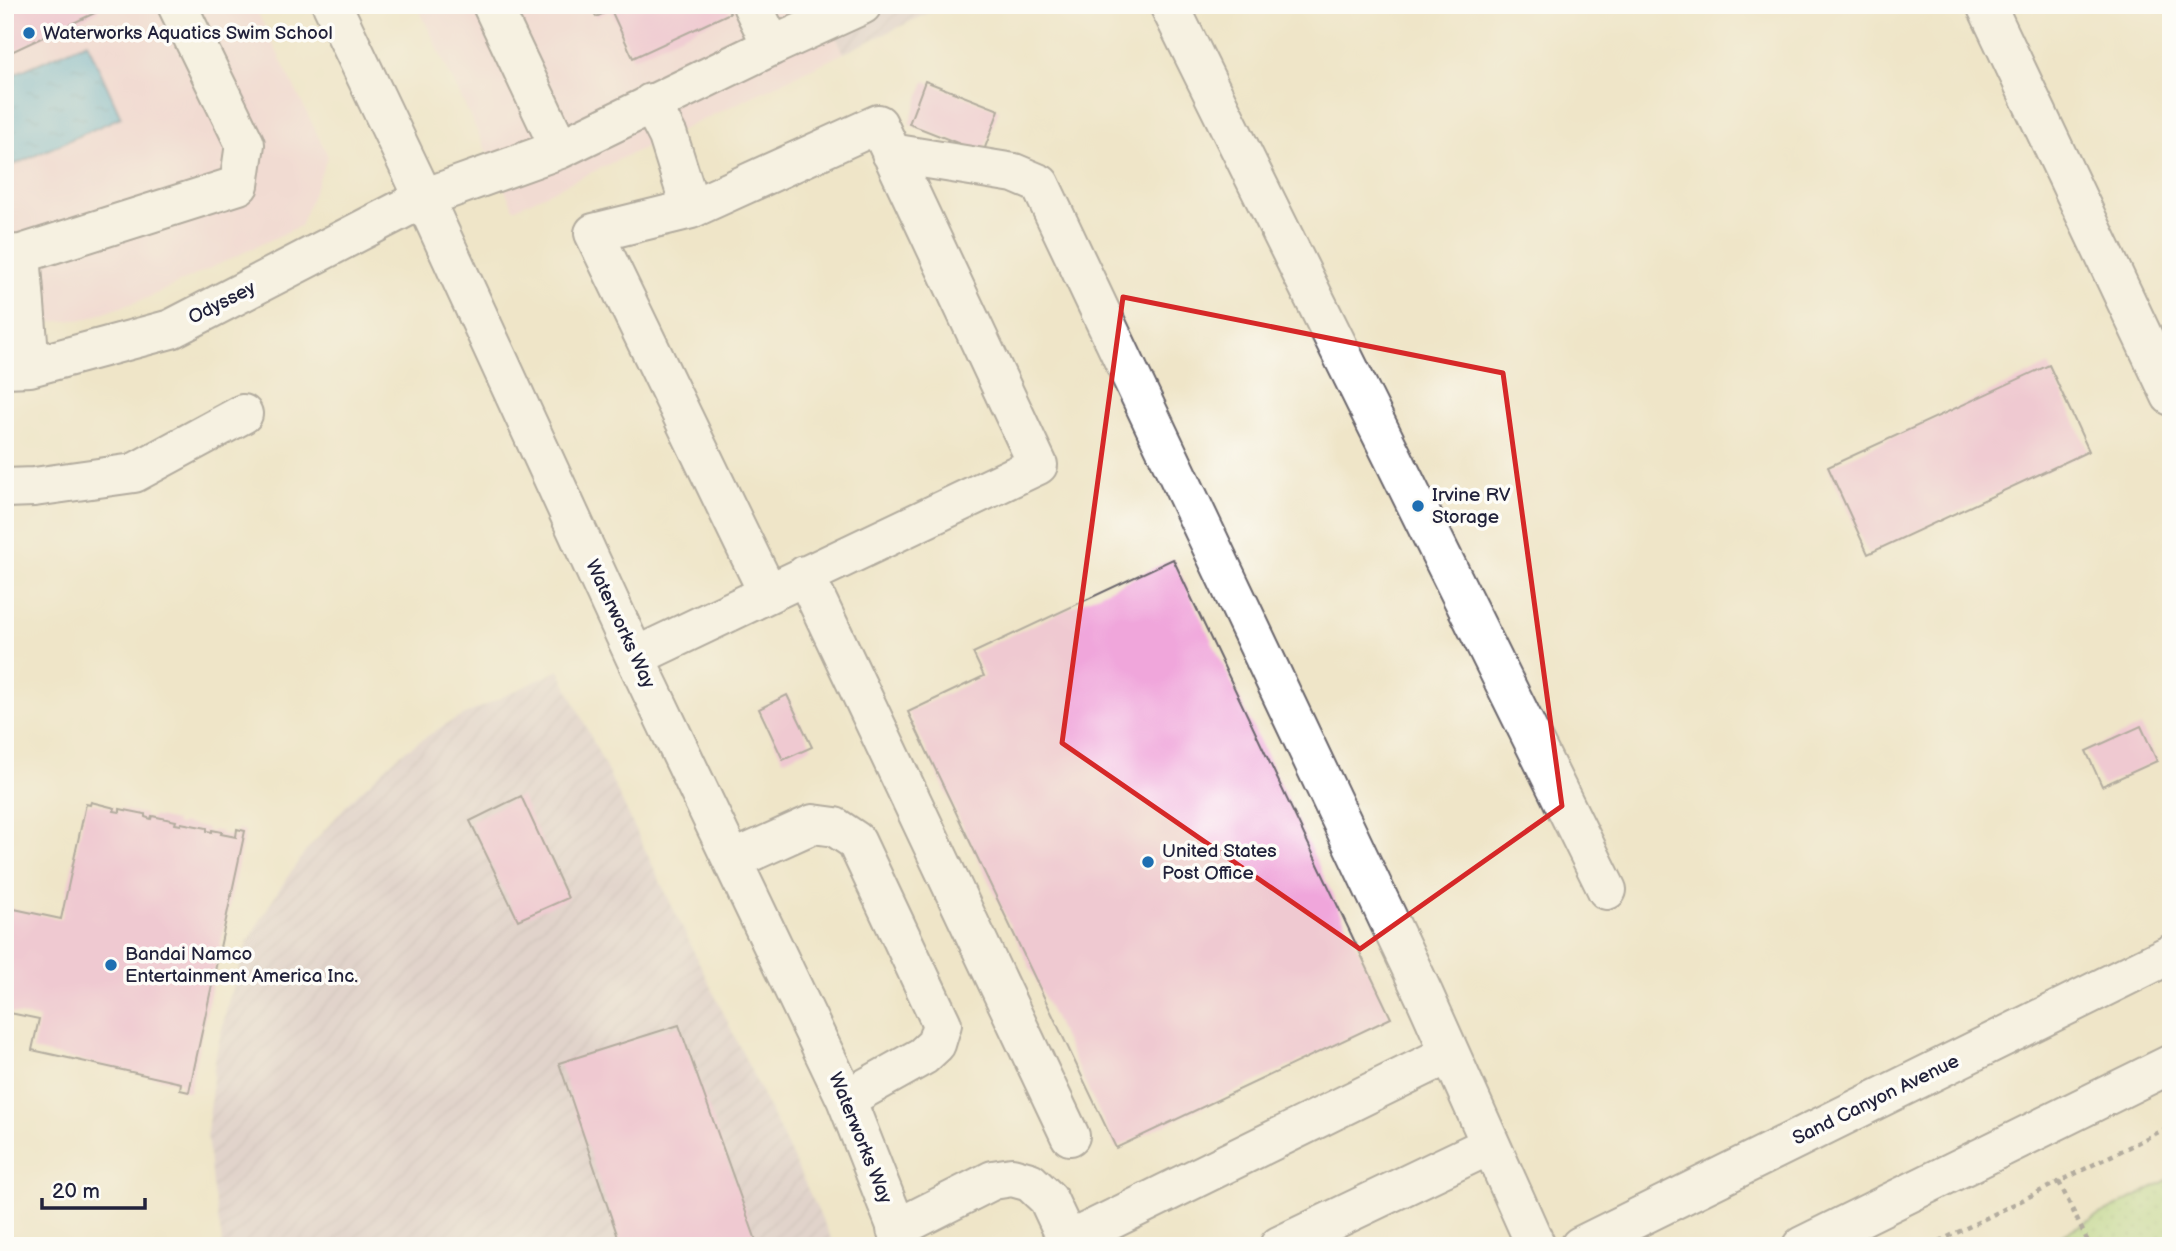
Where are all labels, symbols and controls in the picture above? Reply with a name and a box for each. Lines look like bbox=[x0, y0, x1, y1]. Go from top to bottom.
place label: Waterworks Aquatics Swim School bbox=[43, 22, 333, 45]
marker: Waterworks Aquatics Swim School bbox=[21, 25, 37, 41]
street label: Odyssey bbox=[185, 276, 260, 330]
place label: Irvine RV Storage bbox=[1432, 484, 1511, 529]
marker: Irvine RV Storage bbox=[1410, 498, 1426, 514]
street label: Waterworks Way bbox=[580, 556, 660, 692]
place label: United States Post Office bbox=[1162, 840, 1277, 885]
marker: United States Post Office bbox=[1140, 854, 1156, 870]
place label: Bandai Namco Entertainment America Inc. bbox=[125, 943, 358, 988]
marker: Bandai Namco Entertainment America Inc. bbox=[103, 957, 119, 973]
street label: Sand Canyon Avenue bbox=[1789, 1050, 1963, 1150]
street label: Waterworks Way bbox=[823, 1069, 897, 1207]
scale bar bbox=[42, 1167, 145, 1211]
text: 20 m bbox=[52, 1179, 100, 1204]

